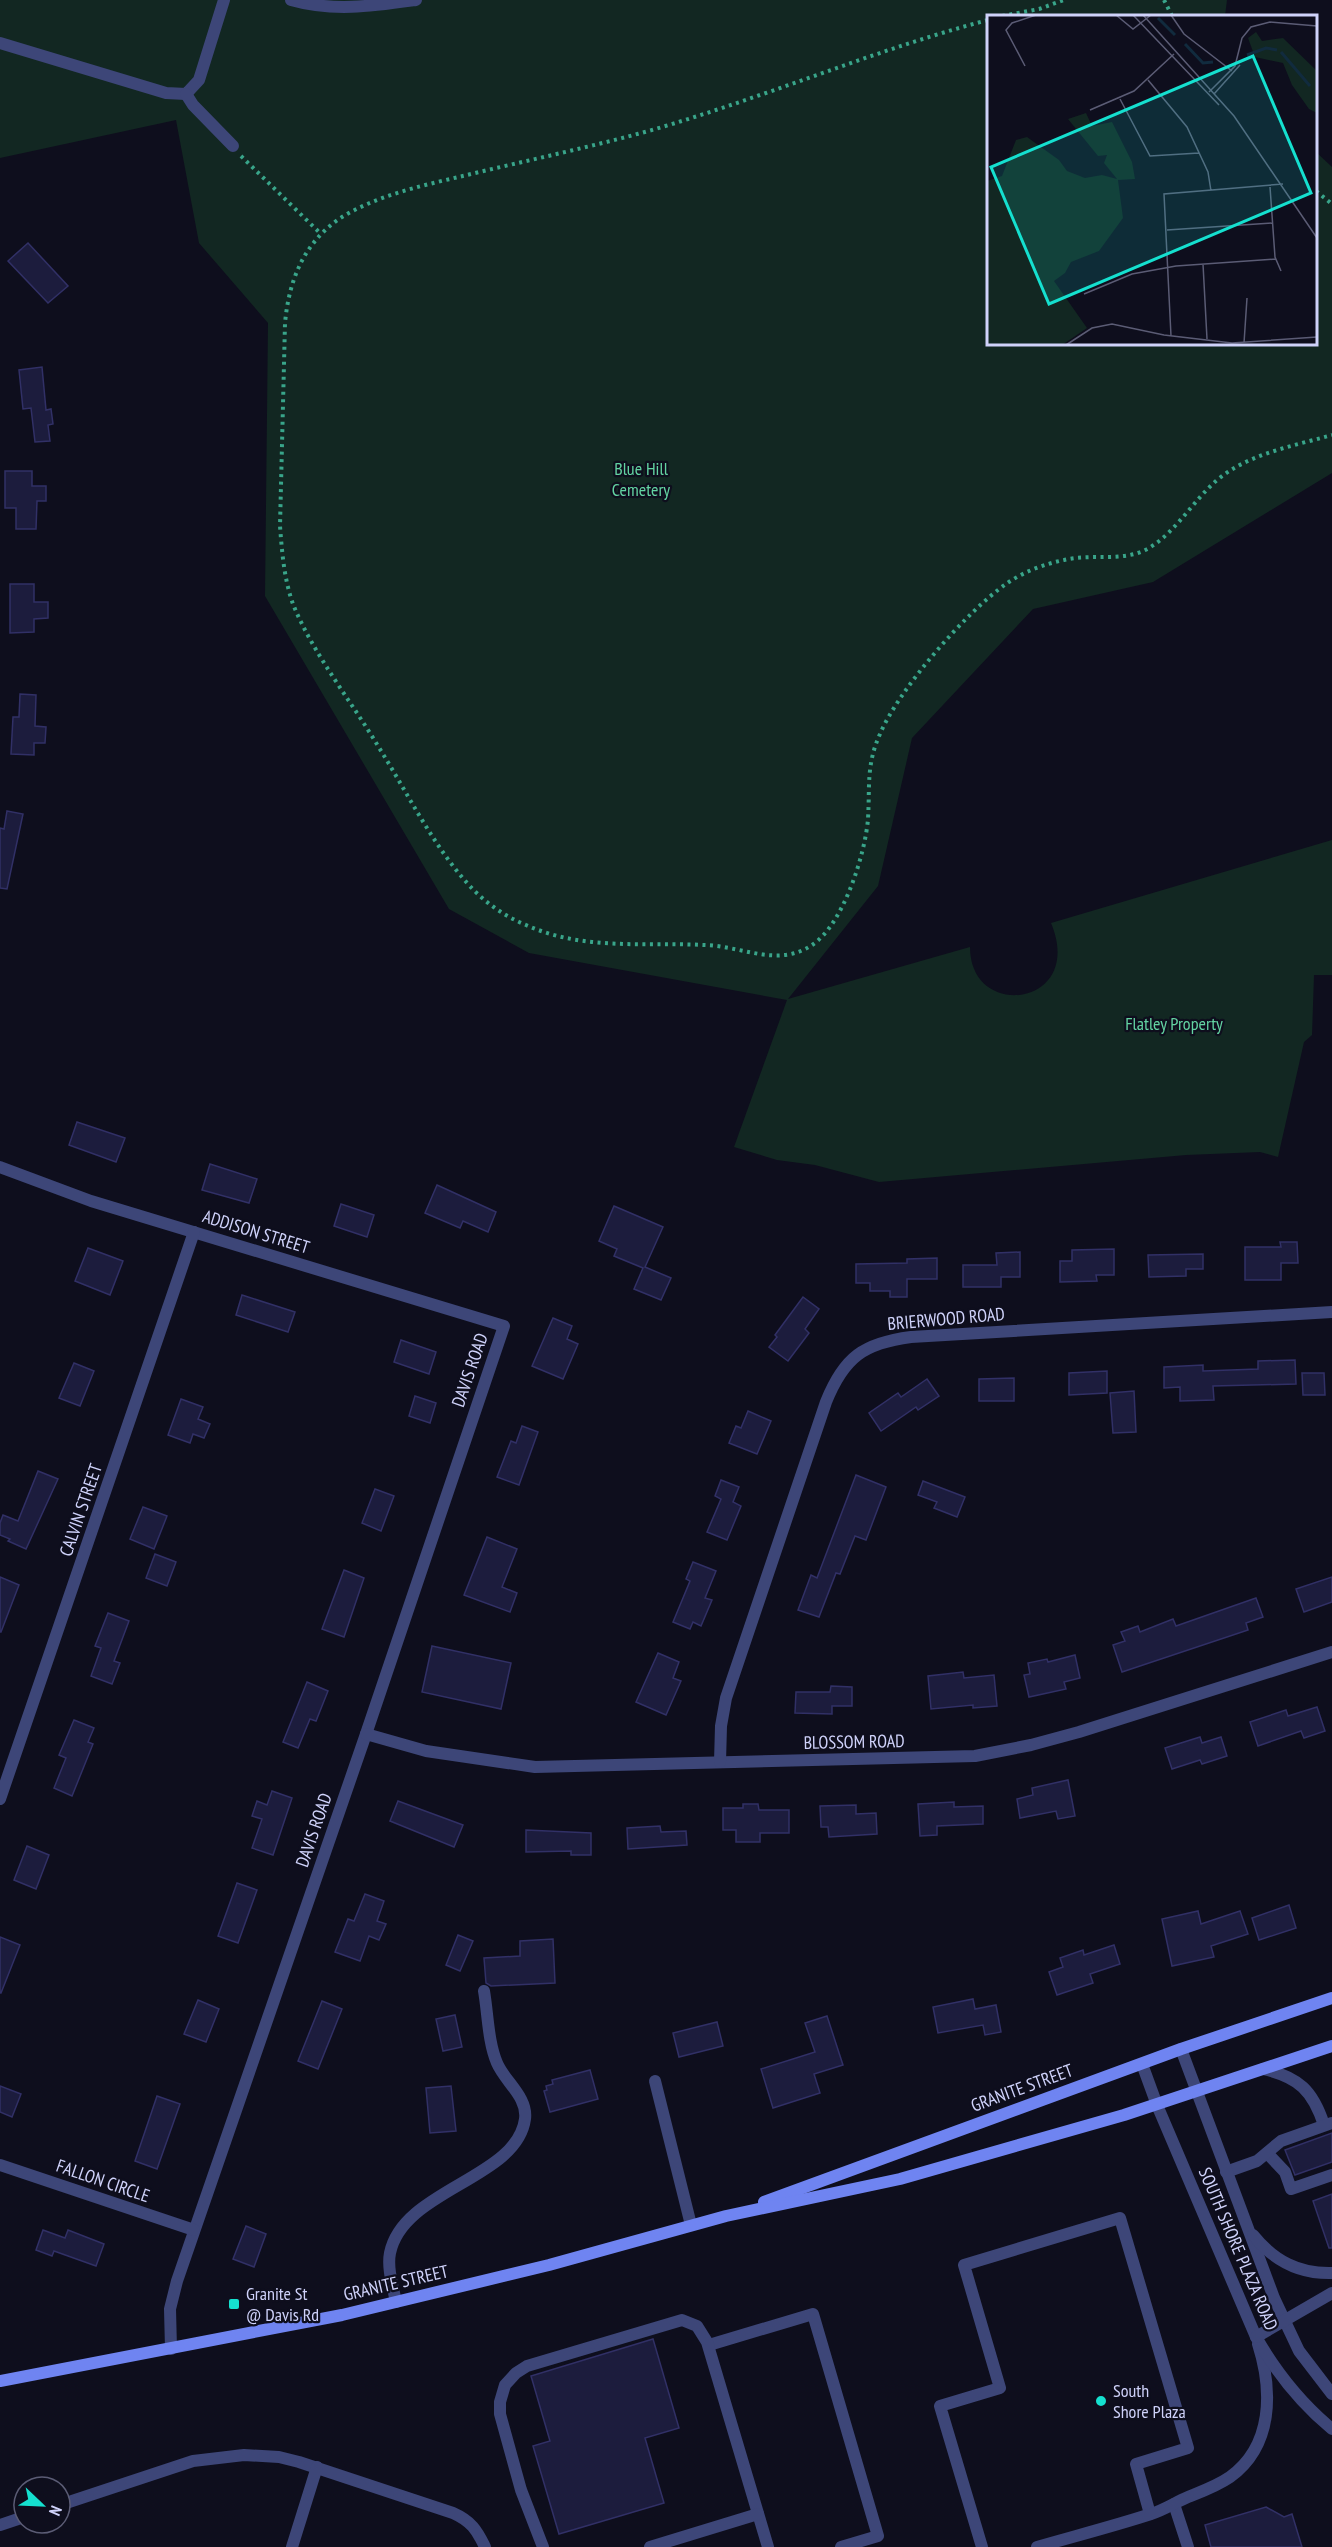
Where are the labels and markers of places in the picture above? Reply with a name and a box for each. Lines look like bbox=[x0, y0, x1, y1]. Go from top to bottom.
place label: Granite St @ Davis Rd bbox=[246, 2282, 319, 2326]
marker: Granite St @ Davis Rd bbox=[227, 2297, 241, 2311]
place label: South Shore Plaza bbox=[1113, 2379, 1186, 2423]
marker: South Shore Plaza bbox=[1094, 2394, 1108, 2408]

